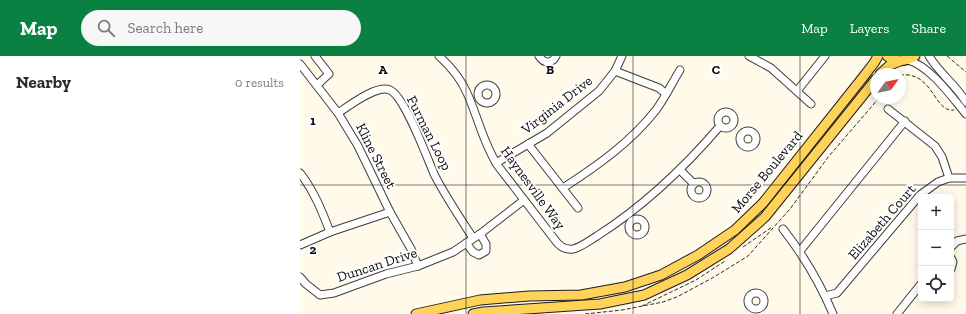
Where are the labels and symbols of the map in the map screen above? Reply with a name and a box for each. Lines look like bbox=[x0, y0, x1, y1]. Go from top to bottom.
text: A bbox=[379, 62, 388, 77]
text: B bbox=[546, 62, 554, 77]
text: C bbox=[712, 62, 720, 77]
north arrow bbox=[870, 68, 906, 104]
street label: Virginia Drive bbox=[517, 72, 596, 138]
street label: Furman Loop bbox=[403, 93, 455, 173]
text: 1 bbox=[310, 113, 316, 128]
street label: Kline Street bbox=[352, 120, 400, 192]
street label: Morse Boulevard bbox=[728, 127, 806, 217]
street label: Haynesville Way bbox=[497, 143, 569, 234]
street label: Elizabeth Court bbox=[845, 180, 920, 263]
text: 2 bbox=[310, 242, 317, 257]
street label: Duncan Drive bbox=[335, 244, 420, 286]

